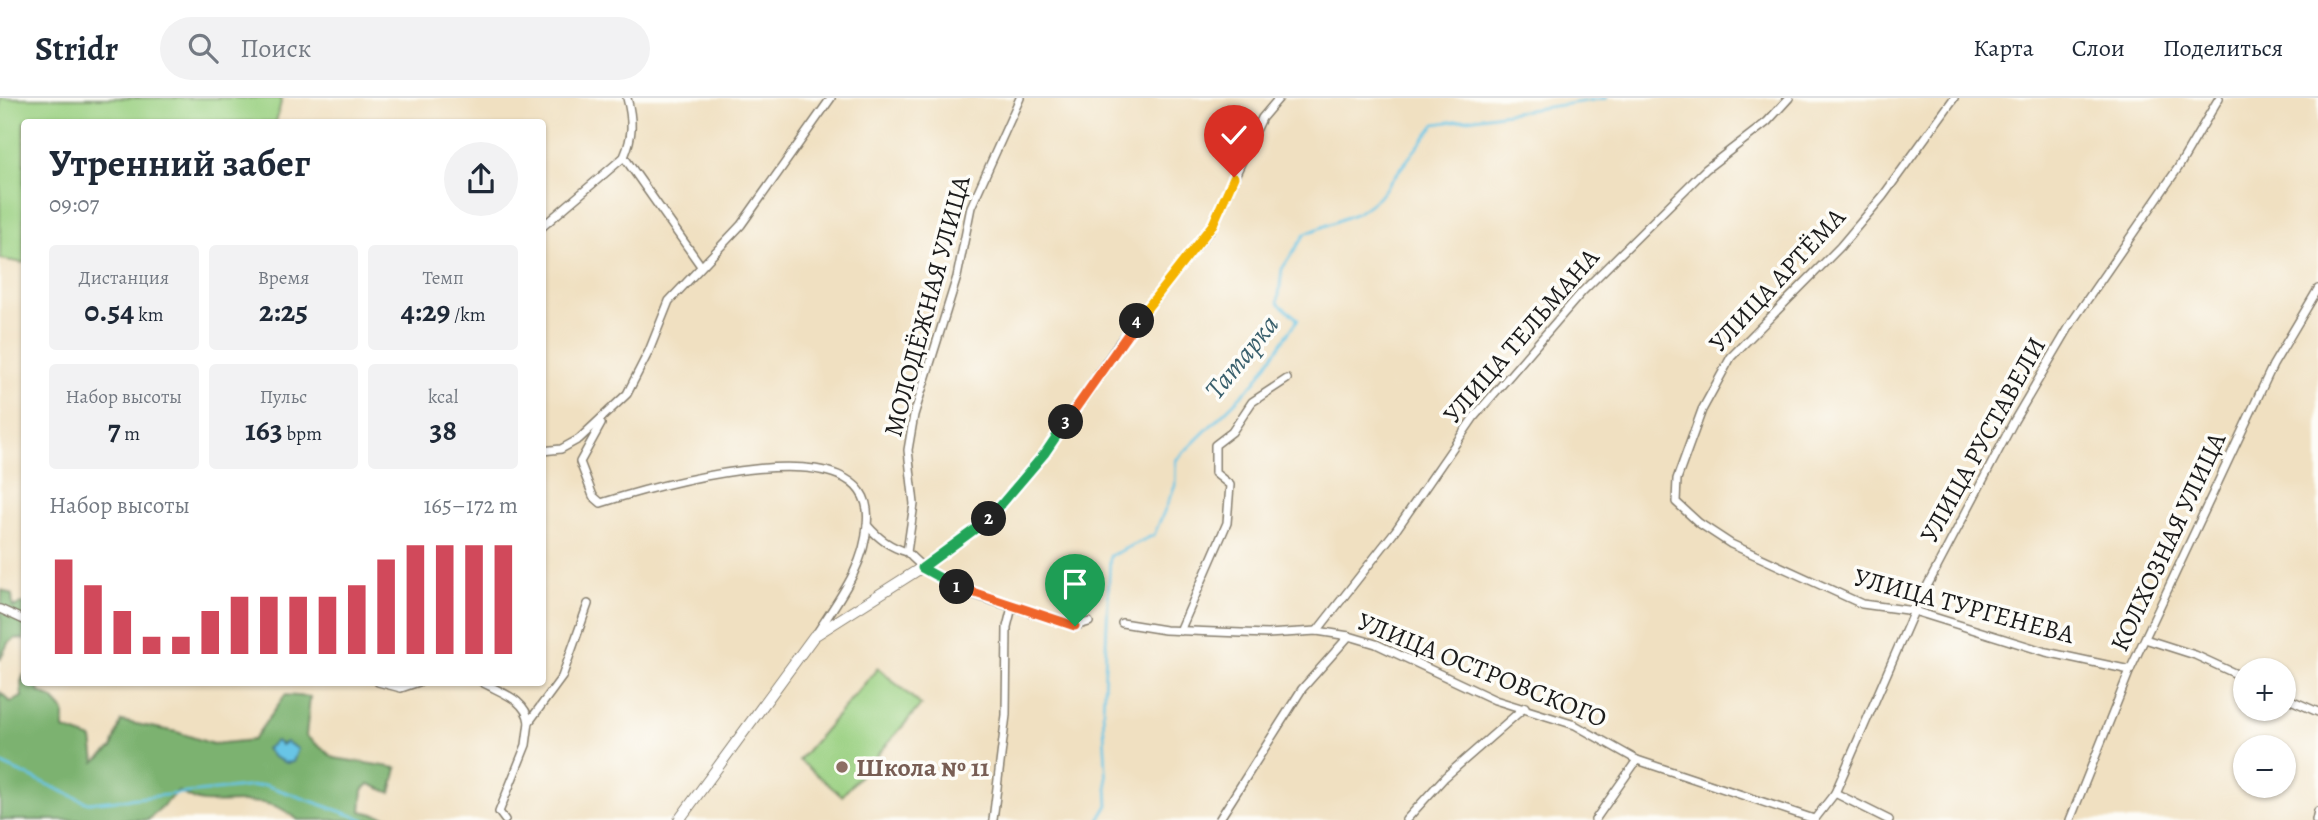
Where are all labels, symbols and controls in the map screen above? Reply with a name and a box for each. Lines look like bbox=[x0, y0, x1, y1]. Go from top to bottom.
search box bbox=[160, 17, 650, 80]
text: Stridr bbox=[35, 26, 118, 71]
icon: search bbox=[184, 29, 222, 67]
text: Поиск bbox=[240, 31, 311, 66]
text: Карта bbox=[1973, 32, 2034, 64]
text: Слои bbox=[2072, 32, 2125, 64]
text: Поделиться bbox=[2163, 32, 2283, 64]
pin bbox=[1204, 105, 1264, 177]
icon: check bbox=[1215, 116, 1253, 154]
text: Утренний забег bbox=[49, 137, 310, 189]
button: share bbox=[444, 142, 518, 216]
street label: МОЛОДЁЖНАЯ УЛИЦА bbox=[875, 171, 979, 440]
text: 09:07 bbox=[49, 189, 99, 220]
street label: УЛИЦА АРТЁМА bbox=[1701, 200, 1854, 360]
street label: УЛИЦА ТЕЛЬМАНА bbox=[1435, 240, 1608, 431]
text: Дистанция bbox=[79, 265, 169, 291]
text: Время bbox=[258, 265, 309, 291]
text: Темп bbox=[422, 265, 464, 291]
text: 0.54 bbox=[84, 291, 134, 331]
text: 2:25 bbox=[259, 291, 308, 331]
text: 4:29 bbox=[401, 291, 450, 331]
text: km bbox=[134, 302, 163, 328]
text: /km bbox=[450, 302, 486, 328]
pin: 4 bbox=[1120, 304, 1154, 339]
text: 4 bbox=[1132, 307, 1141, 333]
water label: Татарка bbox=[1196, 307, 1288, 407]
street label: УЛИЦА РУСТАВЕЛИ bbox=[1912, 331, 2054, 549]
text: Набор высоты bbox=[66, 384, 182, 410]
text: Пульс bbox=[260, 384, 307, 410]
text: kcal bbox=[428, 384, 458, 410]
pin: 3 bbox=[1048, 404, 1084, 440]
text: 3 bbox=[1061, 408, 1070, 434]
text: 7 bbox=[108, 410, 120, 450]
text: 163 bbox=[245, 410, 283, 450]
text: 38 bbox=[430, 410, 457, 450]
text: m bbox=[120, 421, 140, 447]
text: bpm bbox=[283, 421, 322, 447]
street label: КОЛХОЗНАЯ УЛИЦА bbox=[2102, 426, 2234, 657]
text: Набор высоты bbox=[49, 490, 190, 521]
text: 165–172 m bbox=[423, 490, 518, 521]
pin: 2 bbox=[972, 502, 1006, 536]
text: 2 bbox=[984, 505, 993, 531]
pin bbox=[1045, 554, 1105, 626]
street label: УЛИЦА ТУРГЕНЕВА bbox=[1850, 560, 2079, 652]
icon: arrive bbox=[1056, 565, 1094, 603]
pin: 1 bbox=[940, 570, 974, 604]
text: 1 bbox=[953, 573, 960, 599]
street label: УЛИЦА ОСТРОВСКОГО bbox=[1352, 604, 1612, 736]
map controls bbox=[2233, 658, 2296, 798]
button: + bbox=[2233, 658, 2296, 721]
button: − bbox=[2233, 735, 2296, 798]
place label: Школа № 11 bbox=[856, 750, 989, 785]
marker: Школа № 11 bbox=[834, 759, 850, 775]

